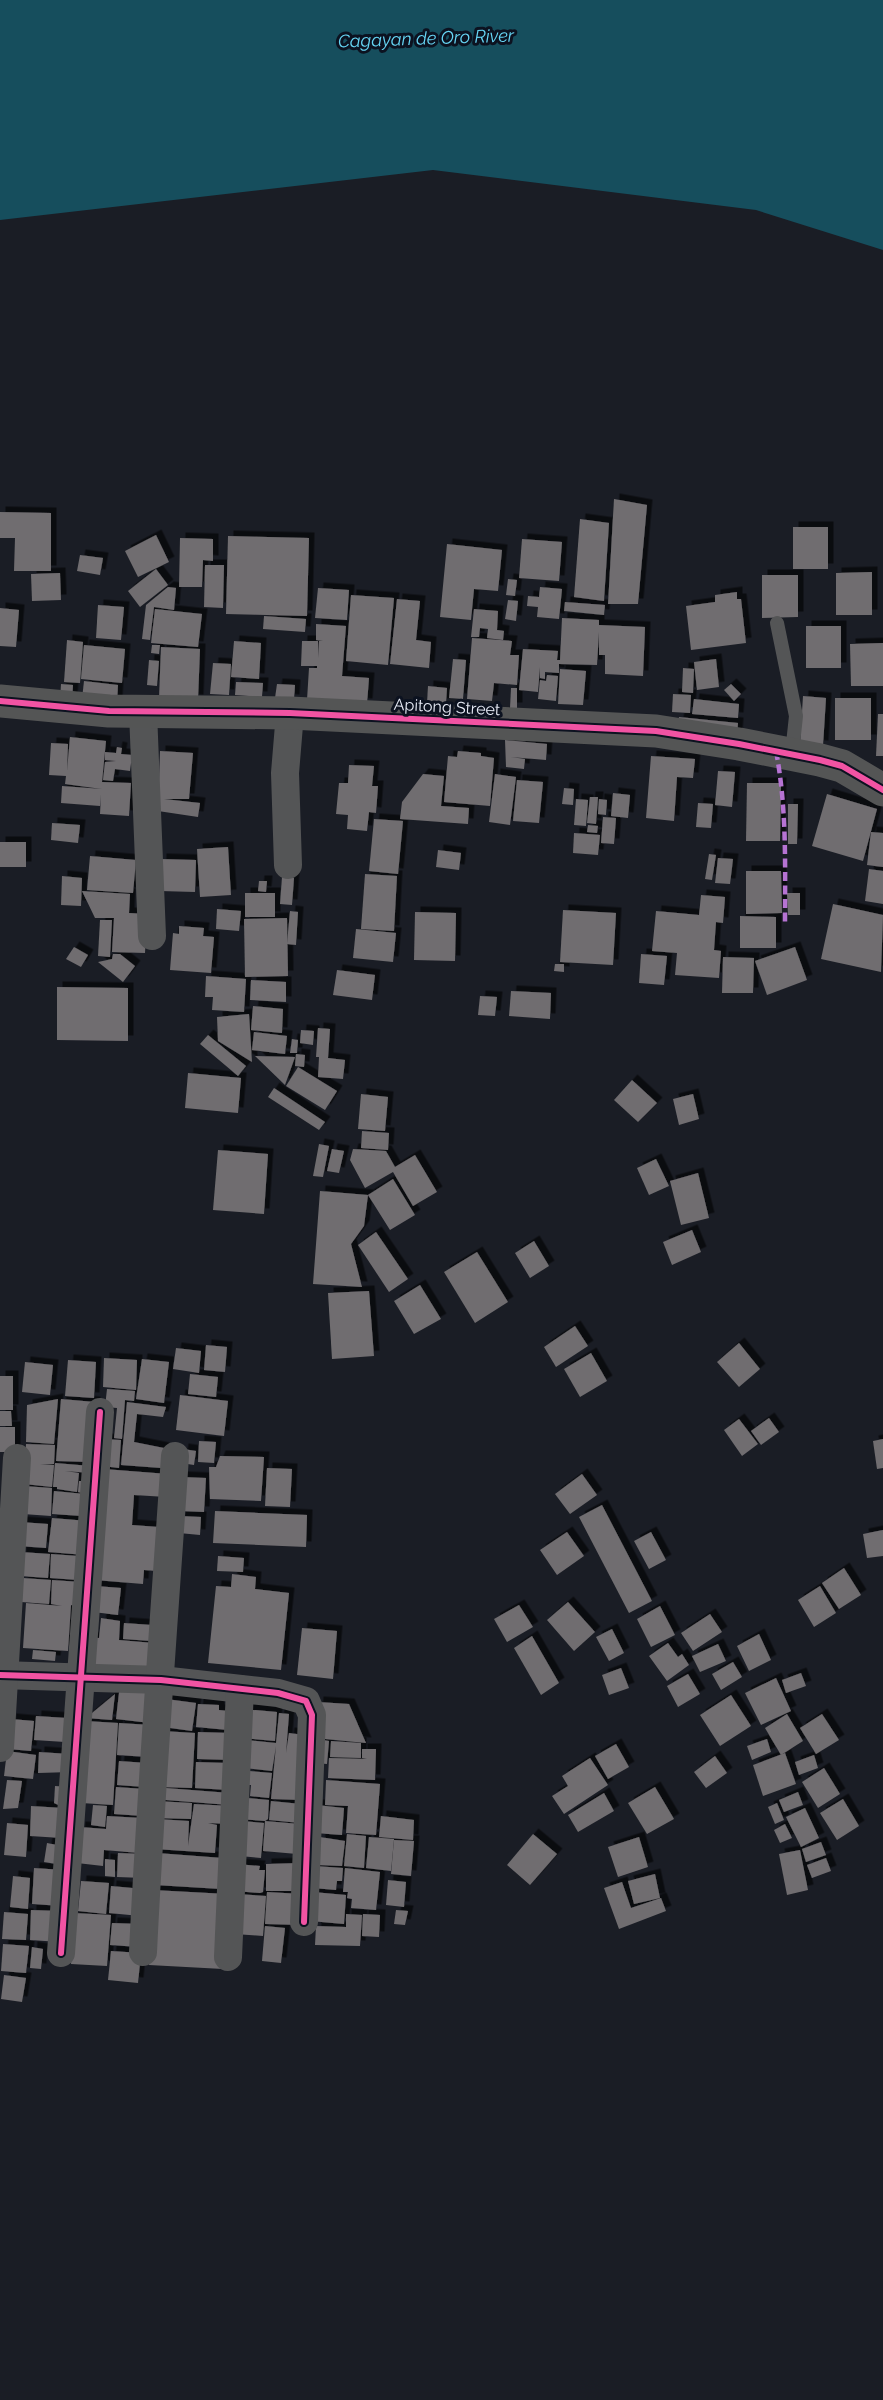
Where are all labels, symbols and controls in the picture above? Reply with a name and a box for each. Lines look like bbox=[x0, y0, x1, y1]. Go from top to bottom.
water label: Cagayan de Oro River bbox=[338, 24, 515, 52]
street label: Apitong Street bbox=[393, 695, 501, 719]

